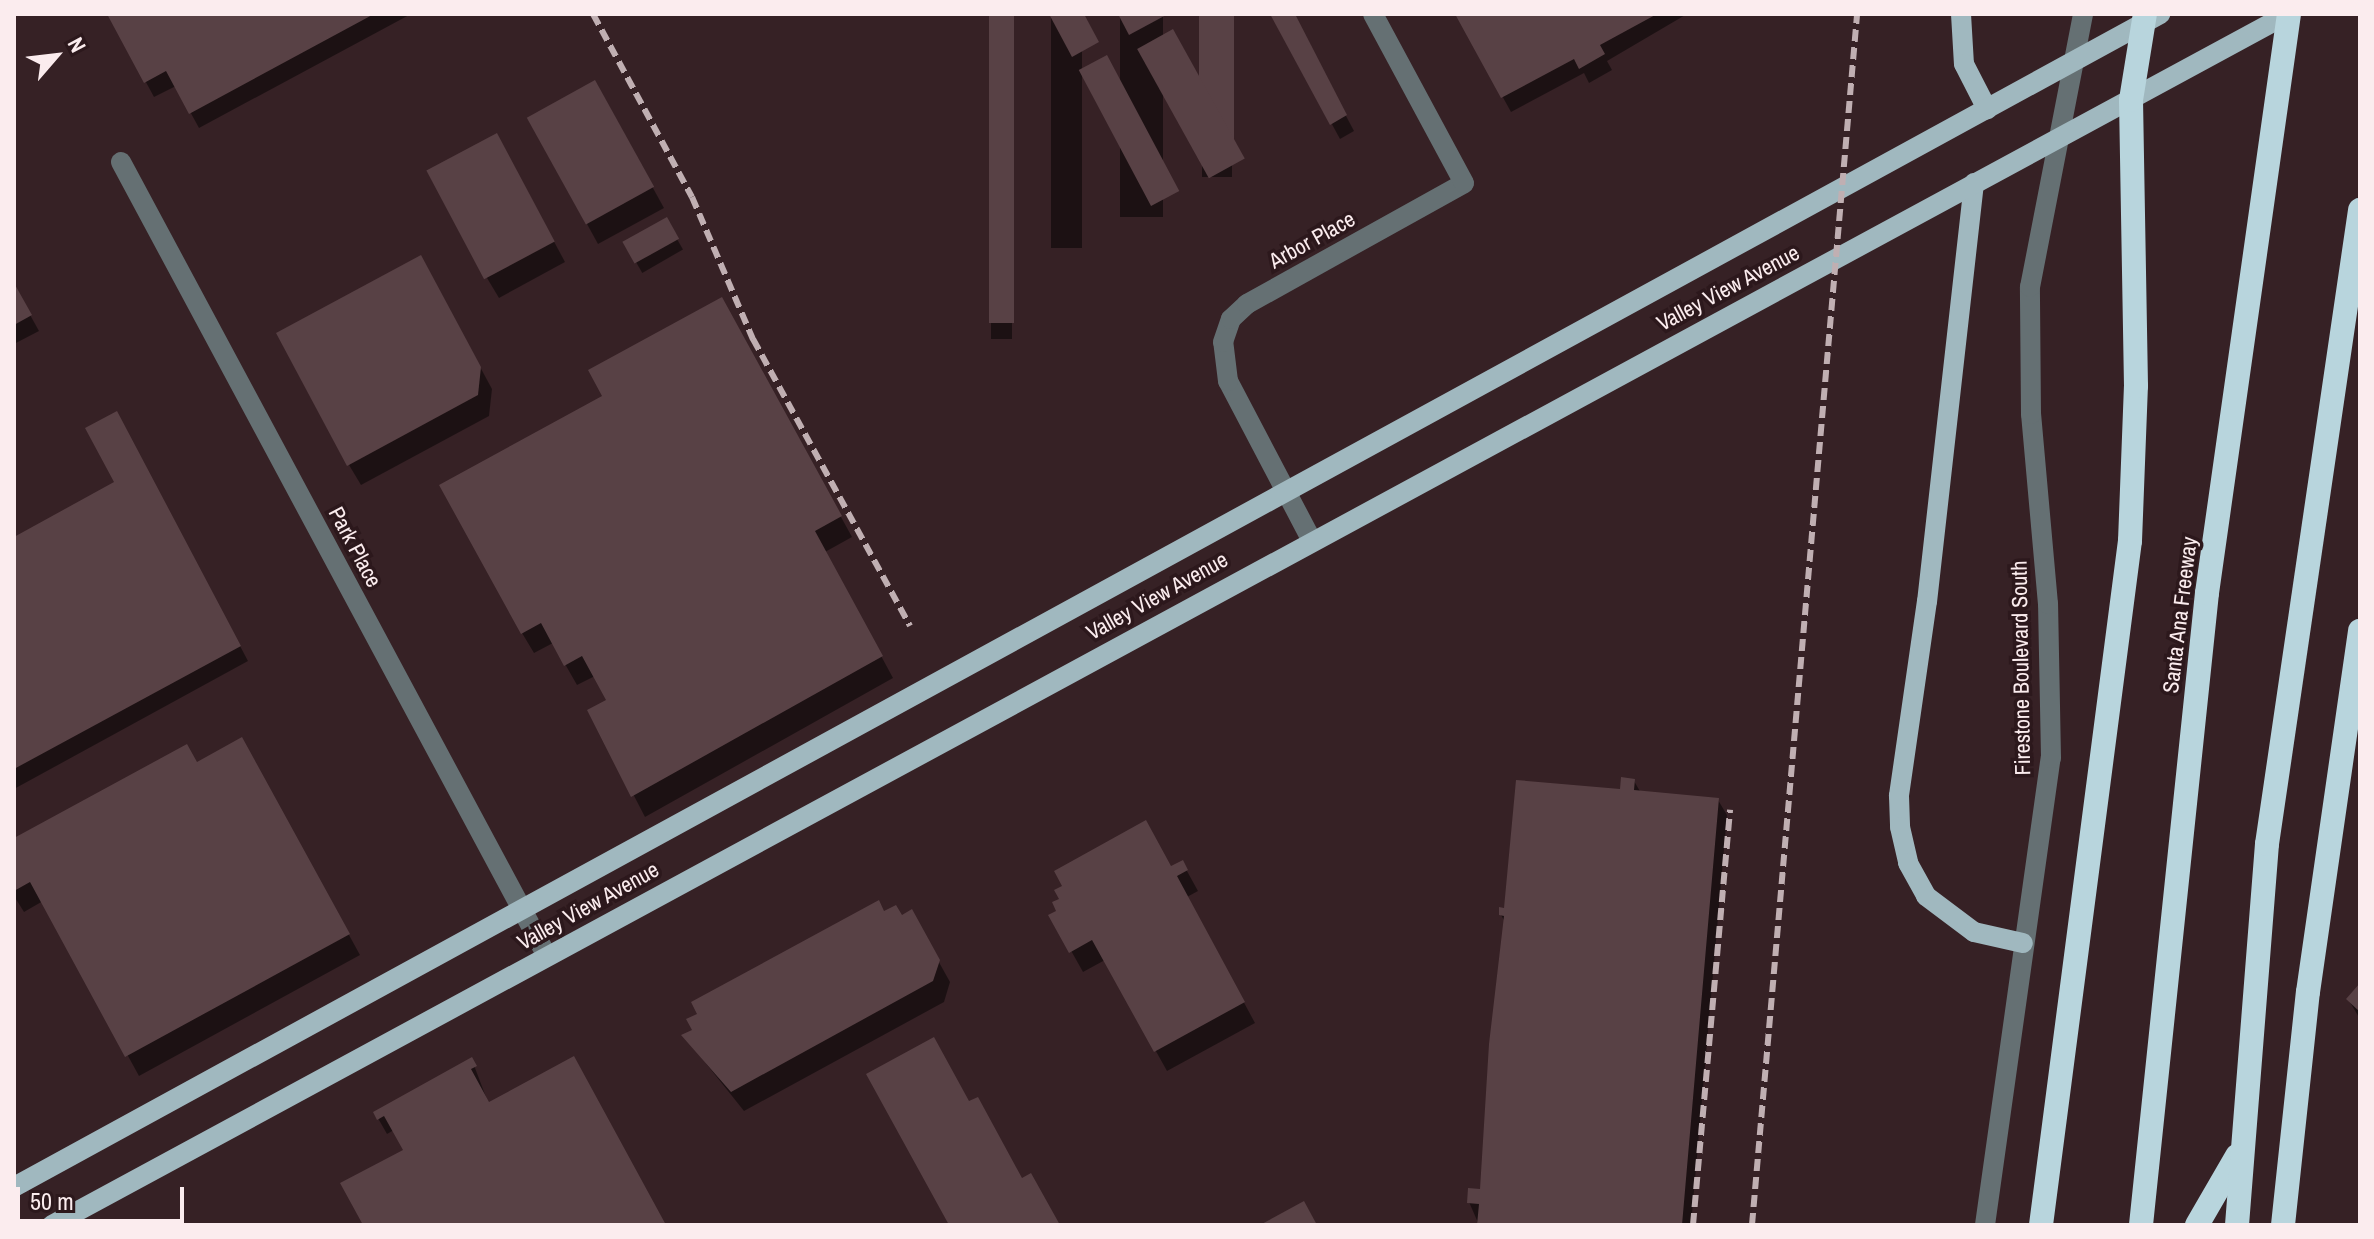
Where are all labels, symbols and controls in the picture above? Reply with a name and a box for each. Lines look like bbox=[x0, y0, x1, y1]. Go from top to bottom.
north arrow bbox=[16, 16, 96, 96]
text: N bbox=[61, 32, 93, 58]
street label: Arbor Place bbox=[1264, 206, 1360, 274]
street label: Valley View Avenue bbox=[1652, 239, 1804, 337]
street label: Park Place bbox=[323, 502, 387, 592]
street label: Santa Ana Freeway bbox=[2157, 535, 2203, 695]
street label: Valley View Avenue bbox=[1081, 546, 1233, 646]
street label: Firestone Boulevard South bbox=[2006, 560, 2036, 776]
street label: Valley View Avenue bbox=[512, 856, 664, 956]
scale bar bbox=[20, 1171, 188, 1221]
text: 50 m bbox=[30, 1185, 74, 1217]

